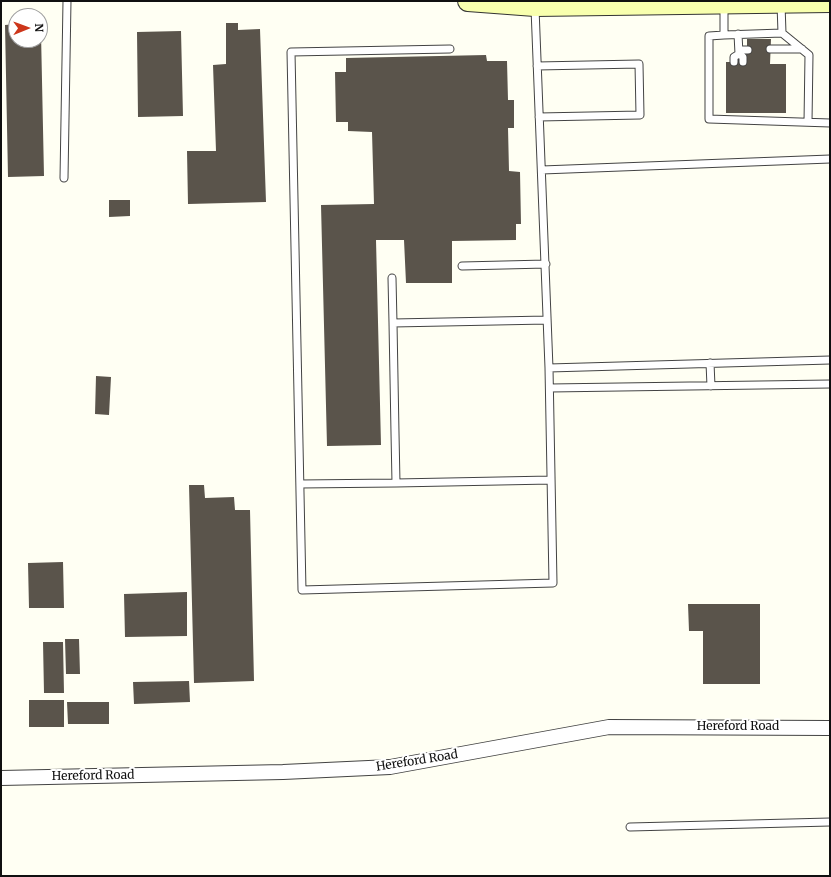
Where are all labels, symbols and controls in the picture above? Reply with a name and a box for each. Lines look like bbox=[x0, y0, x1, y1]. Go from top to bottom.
north arrow bbox=[8, 8, 48, 48]
text: N bbox=[32, 23, 46, 32]
street label: Hereford Road bbox=[697, 720, 779, 734]
street label: Hereford Road bbox=[375, 747, 459, 775]
street label: Hereford Road bbox=[52, 768, 134, 784]

